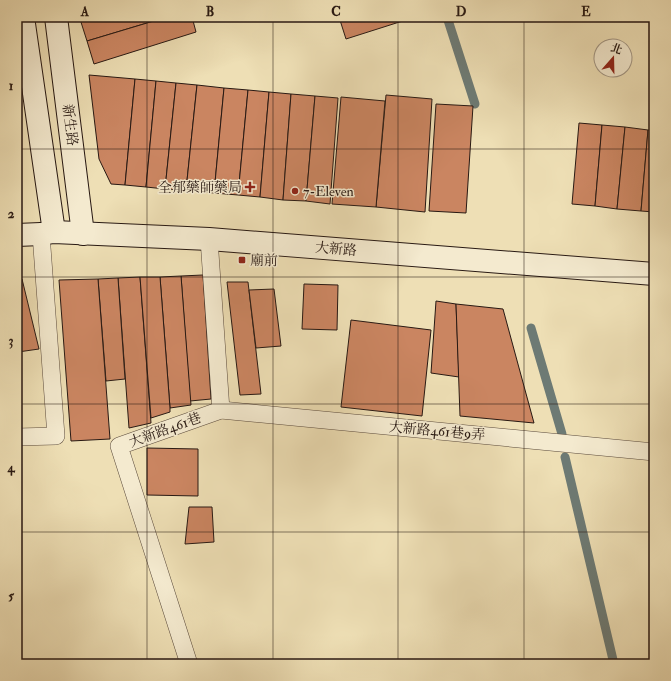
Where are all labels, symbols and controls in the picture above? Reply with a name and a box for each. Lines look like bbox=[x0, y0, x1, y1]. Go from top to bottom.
text: A bbox=[80, 4, 90, 20]
text: B bbox=[206, 4, 214, 20]
text: C bbox=[331, 4, 341, 20]
text: D bbox=[456, 4, 467, 20]
text: E bbox=[581, 4, 591, 20]
north arrow bbox=[593, 38, 633, 78]
text: 北 bbox=[609, 41, 624, 57]
text: 1 bbox=[9, 78, 14, 94]
street label: 新生路 bbox=[59, 103, 81, 147]
place label: 全郁藥師藥局 bbox=[158, 179, 242, 196]
marker: 全郁藥師藥局 bbox=[245, 182, 255, 192]
place label: 7-Eleven bbox=[303, 183, 354, 200]
marker: 7-Eleven bbox=[290, 186, 300, 196]
text: 2 bbox=[8, 206, 15, 222]
street label: 大新路 bbox=[314, 239, 358, 259]
place label: 廟前 bbox=[250, 252, 278, 269]
marker: 廟前 bbox=[237, 255, 247, 265]
text: 3 bbox=[9, 333, 14, 349]
street label: 大新路461巷 bbox=[127, 409, 203, 451]
street label: 大新路461巷9弄 bbox=[388, 418, 486, 444]
text: 4 bbox=[6, 460, 15, 476]
text: 5 bbox=[8, 588, 14, 604]

